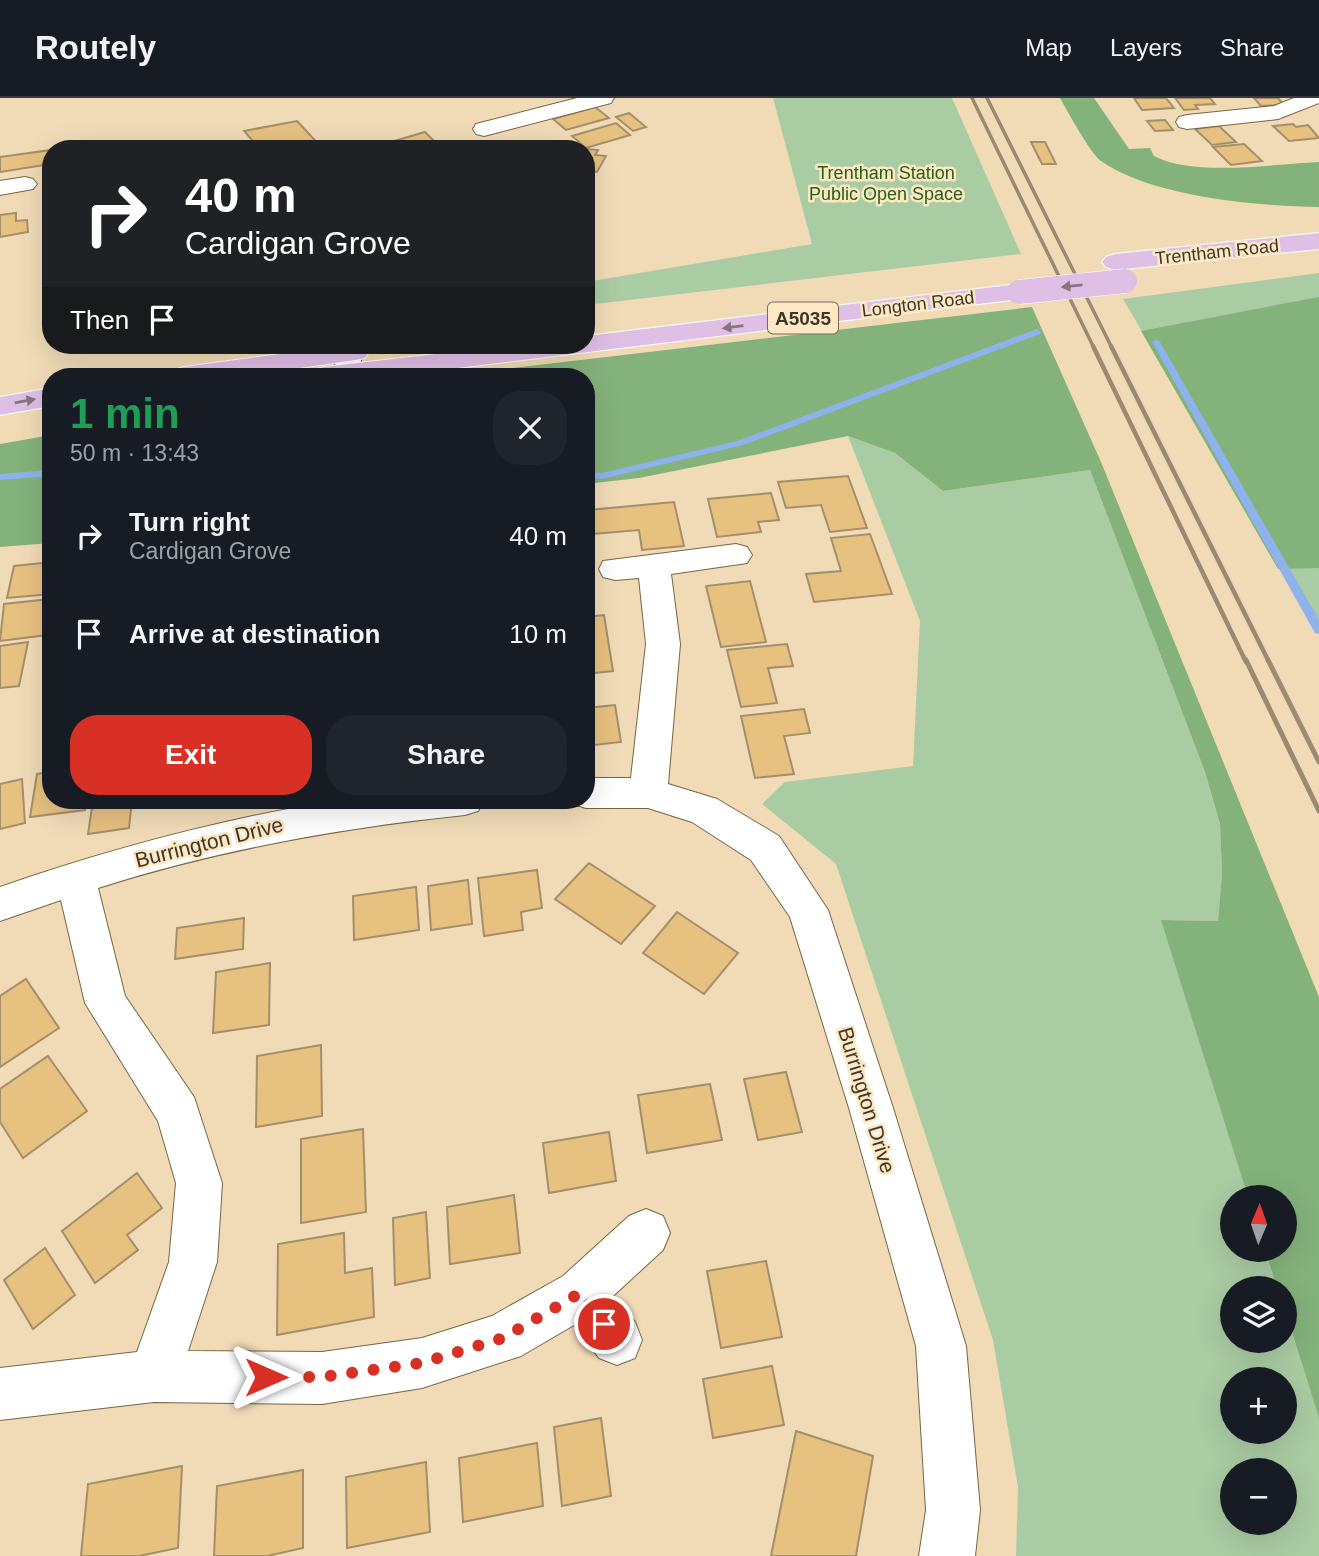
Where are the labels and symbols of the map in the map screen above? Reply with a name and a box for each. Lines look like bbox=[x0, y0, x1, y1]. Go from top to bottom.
park label: Trentham Station Public Open Space bbox=[809, 163, 963, 204]
street label: Trentham Road bbox=[1154, 236, 1280, 268]
one-way arrow bbox=[1061, 281, 1083, 292]
street label: Longton Road bbox=[861, 287, 975, 321]
road number: A5035 bbox=[768, 302, 838, 333]
one-way arrow bbox=[721, 321, 743, 332]
one-way arrow bbox=[14, 395, 36, 406]
street label: Burrington Drive bbox=[133, 812, 285, 872]
street label: Burrington Drive bbox=[834, 1024, 900, 1176]
north arrow bbox=[1220, 1185, 1297, 1262]
pin bbox=[574, 1294, 634, 1354]
position arrow bbox=[229, 1340, 303, 1414]

